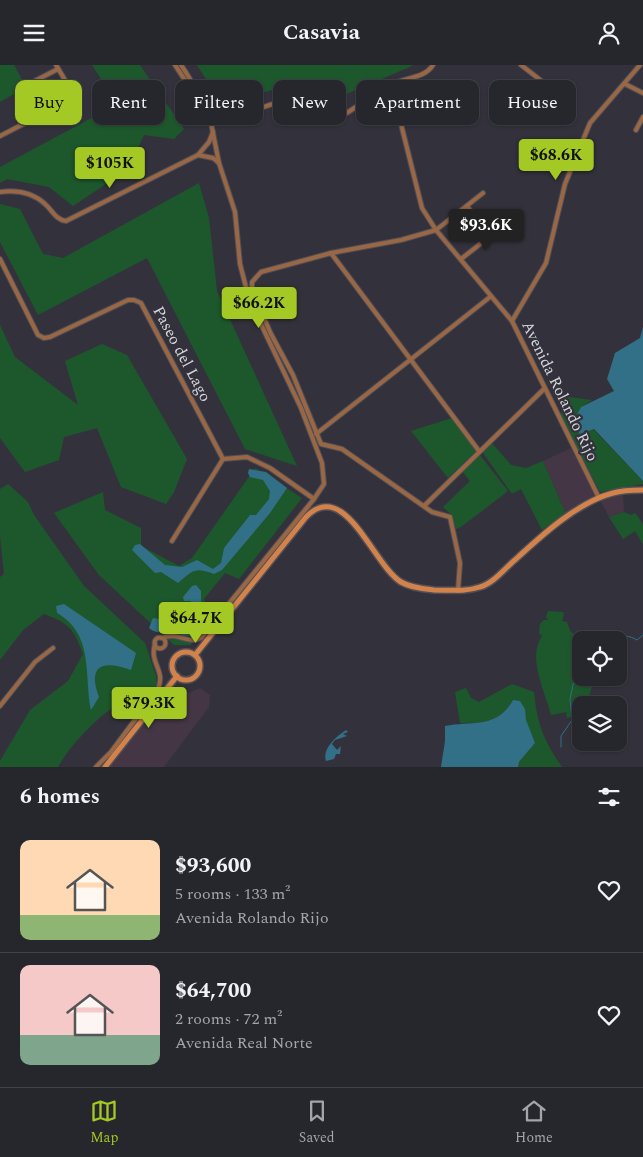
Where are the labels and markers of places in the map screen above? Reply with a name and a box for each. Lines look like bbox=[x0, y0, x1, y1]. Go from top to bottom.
pin: $68.6K bbox=[515, 139, 597, 181]
pin: $105K bbox=[75, 147, 145, 189]
pin: $93.6K bbox=[445, 209, 527, 251]
pin: $66.2K bbox=[218, 287, 300, 329]
pin: $64.7K bbox=[155, 601, 237, 644]
pin: $79.3K bbox=[108, 687, 190, 729]

